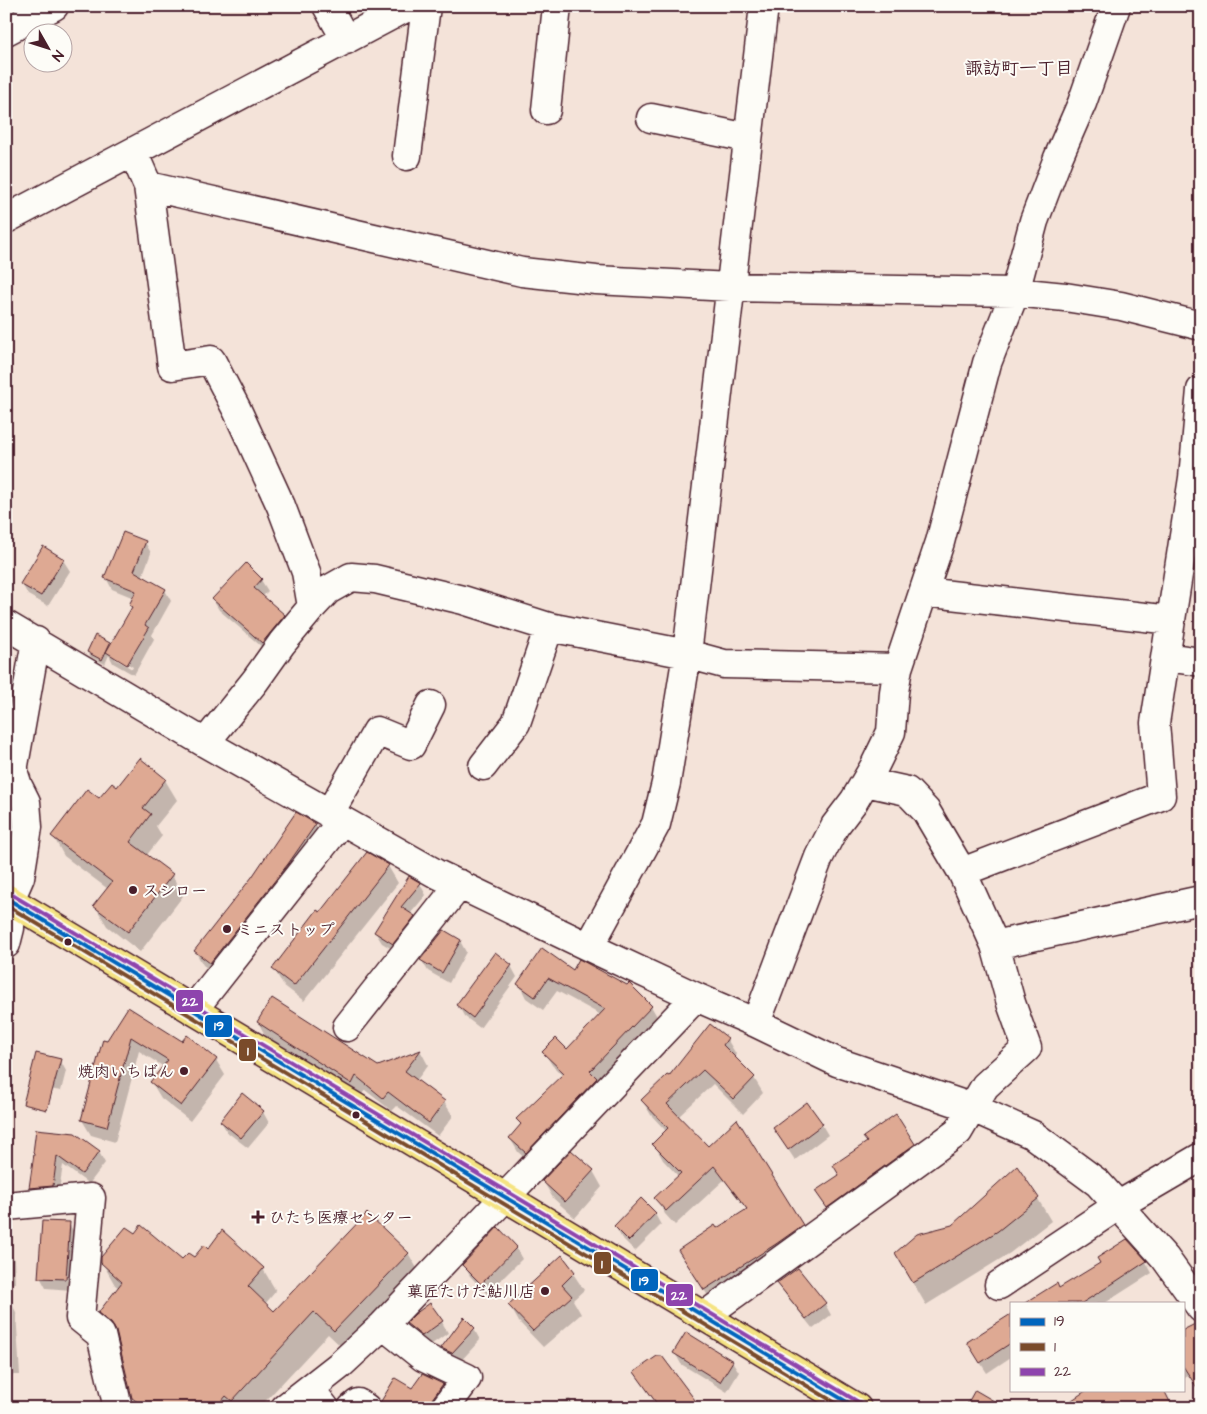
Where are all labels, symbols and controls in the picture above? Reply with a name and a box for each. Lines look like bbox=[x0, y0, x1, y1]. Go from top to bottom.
north arrow bbox=[22, 22, 72, 72]
text: N bbox=[47, 46, 68, 65]
district label: 諏訪町一丁目 bbox=[965, 56, 1073, 81]
place label: スシロー bbox=[143, 880, 207, 902]
marker: スシロー bbox=[127, 884, 139, 896]
place label: ミニストップ bbox=[237, 919, 335, 941]
marker: ミニストップ bbox=[221, 923, 233, 935]
unlabelled marker bbox=[63, 937, 73, 947]
line badge: 22 bbox=[175, 989, 204, 1013]
text: 22 bbox=[181, 992, 199, 1012]
line badge: 19 bbox=[204, 1014, 233, 1038]
text: 19 bbox=[214, 1016, 224, 1036]
line badge: 1 bbox=[238, 1038, 257, 1062]
text: 1 bbox=[247, 1041, 249, 1061]
place label: 焼肉いちばん bbox=[78, 1061, 174, 1083]
marker: 焼肉いちばん bbox=[178, 1065, 190, 1077]
unlabelled marker bbox=[351, 1110, 361, 1120]
place label: ひたち医療センター bbox=[269, 1207, 413, 1229]
marker: ひたち医療センター bbox=[251, 1210, 265, 1224]
line badge: 1 bbox=[593, 1251, 612, 1275]
text: 1 bbox=[601, 1254, 603, 1274]
line badge: 19 bbox=[630, 1268, 659, 1292]
text: 19 bbox=[639, 1271, 649, 1291]
place label: 菓匠たけだ鮎川店 bbox=[407, 1281, 535, 1303]
line badge: 22 bbox=[665, 1283, 694, 1307]
marker: 菓匠たけだ鮎川店 bbox=[539, 1285, 551, 1297]
text: 22 bbox=[670, 1286, 688, 1306]
legend bbox=[1010, 1302, 1184, 1392]
text: 19 bbox=[1054, 1311, 1064, 1332]
text: 1 bbox=[1054, 1337, 1056, 1358]
text: 22 bbox=[1054, 1361, 1072, 1382]

